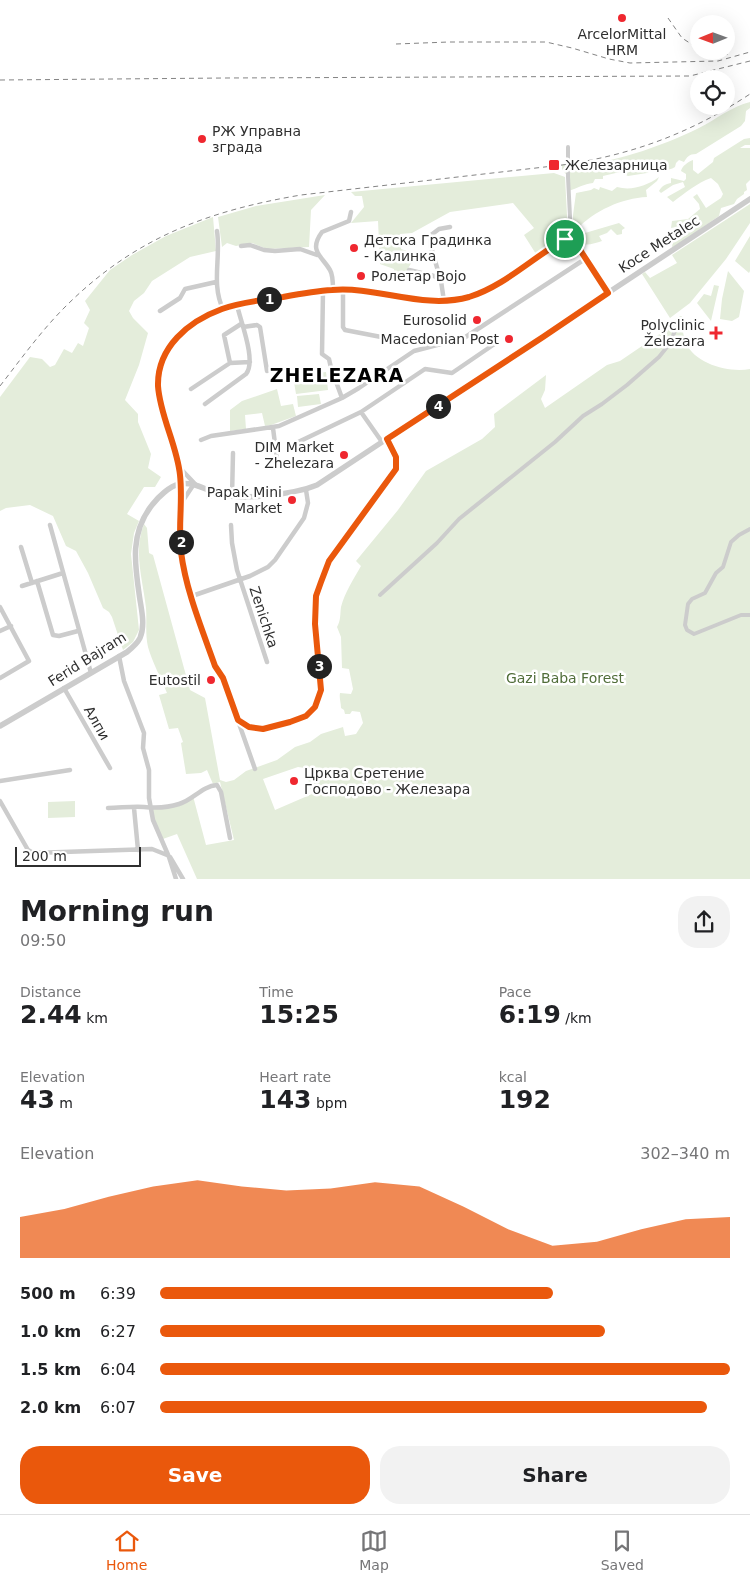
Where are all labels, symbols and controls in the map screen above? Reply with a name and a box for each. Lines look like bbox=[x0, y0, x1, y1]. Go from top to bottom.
marker: ArcelorMittal HRM bbox=[616, 12, 628, 24]
north arrow bbox=[690, 15, 735, 60]
map controls bbox=[690, 15, 735, 115]
place label: ArcelorMittal HRM bbox=[578, 26, 666, 58]
button: locate bbox=[690, 70, 735, 115]
place label: РЖ Управна зграда bbox=[212, 123, 301, 155]
marker: РЖ Управна зграда bbox=[196, 133, 208, 145]
place label: Железарница bbox=[565, 157, 668, 173]
marker: Железарница bbox=[547, 158, 561, 172]
street label: Koce Metalec bbox=[616, 212, 702, 276]
pin bbox=[544, 218, 586, 260]
icon: arrive bbox=[551, 225, 579, 253]
place label: Детска Градинка - Калинка bbox=[364, 232, 492, 264]
marker: Детска Градинка - Калинка bbox=[348, 242, 360, 254]
place label: Ролетар Војо bbox=[371, 268, 466, 284]
marker: Ролетар Војо bbox=[355, 270, 367, 282]
pin: 1 bbox=[256, 286, 282, 312]
text: 1 bbox=[265, 291, 274, 307]
place label: Eurosolid bbox=[403, 312, 467, 328]
marker: Eurosolid bbox=[471, 314, 483, 326]
place label: Polyclinic Železara bbox=[640, 317, 705, 349]
marker: Polyclinic Železara bbox=[709, 326, 723, 340]
place label: Macedonian Post bbox=[381, 331, 499, 347]
marker: Macedonian Post bbox=[503, 333, 515, 345]
district label: ZHELEZARA bbox=[270, 364, 404, 386]
pin: 4 bbox=[426, 394, 450, 418]
text: 4 bbox=[434, 398, 443, 414]
place label: DIM Market - Zhelezara bbox=[254, 439, 334, 471]
marker: DIM Market - Zhelezara bbox=[338, 449, 350, 461]
place label: Papak Mini Market bbox=[207, 484, 283, 516]
marker: Papak Mini Market bbox=[286, 494, 298, 506]
pin: 2 bbox=[168, 530, 194, 554]
text: 2 bbox=[177, 534, 186, 550]
street label: Zenichka bbox=[247, 584, 281, 650]
street label: Ferid Bajram bbox=[45, 629, 129, 689]
pin: 3 bbox=[306, 654, 332, 678]
text: 3 bbox=[315, 658, 324, 674]
park label: Gazi Baba Forest bbox=[506, 670, 625, 686]
place label: Eutostil bbox=[149, 672, 201, 688]
marker: Eutostil bbox=[205, 674, 217, 686]
street label: Алпи bbox=[81, 703, 113, 743]
place label: Црква Сретение Господово - Железара bbox=[304, 765, 470, 797]
marker: Црква Сретение Господово - Железара bbox=[288, 775, 300, 787]
scale bar bbox=[15, 844, 141, 867]
text: 200 m bbox=[22, 848, 67, 864]
text: Morning run bbox=[20, 895, 214, 928]
button: share bbox=[678, 896, 730, 948]
text: 09:50 bbox=[20, 931, 66, 950]
text: Distance bbox=[20, 984, 81, 1000]
text: Time bbox=[259, 984, 294, 1000]
text: Pace bbox=[499, 984, 531, 1000]
text: 2.44 bbox=[20, 1000, 82, 1029]
text: 15:25 bbox=[259, 1000, 339, 1029]
text: 6:19 bbox=[499, 1000, 561, 1029]
text: km bbox=[82, 1010, 108, 1026]
text: /km bbox=[561, 1010, 592, 1026]
text: Elevation bbox=[20, 1069, 85, 1085]
text: Heart rate bbox=[259, 1069, 331, 1085]
text: kcal bbox=[499, 1069, 527, 1085]
text: 43 bbox=[20, 1085, 55, 1114]
text: 143 bbox=[259, 1085, 312, 1114]
text: 192 bbox=[499, 1085, 551, 1114]
text: m bbox=[55, 1095, 73, 1111]
text: bpm bbox=[312, 1095, 347, 1111]
text: Elevation bbox=[20, 1144, 94, 1163]
text: 302–340 m bbox=[640, 1144, 730, 1163]
text: 500 m bbox=[20, 1284, 76, 1303]
text: 6:39 bbox=[100, 1284, 136, 1303]
text: 1.0 km bbox=[20, 1322, 81, 1341]
text: 6:27 bbox=[100, 1322, 136, 1341]
text: 1.5 km bbox=[20, 1360, 81, 1379]
text: 6:04 bbox=[100, 1360, 136, 1379]
text: 2.0 km bbox=[20, 1398, 81, 1417]
text: 6:07 bbox=[100, 1398, 136, 1417]
button: Save bbox=[20, 1446, 370, 1504]
button: Share bbox=[380, 1446, 730, 1504]
tab: Home bbox=[106, 1527, 147, 1573]
tab: Map bbox=[359, 1527, 389, 1573]
tab: Saved bbox=[601, 1527, 644, 1573]

